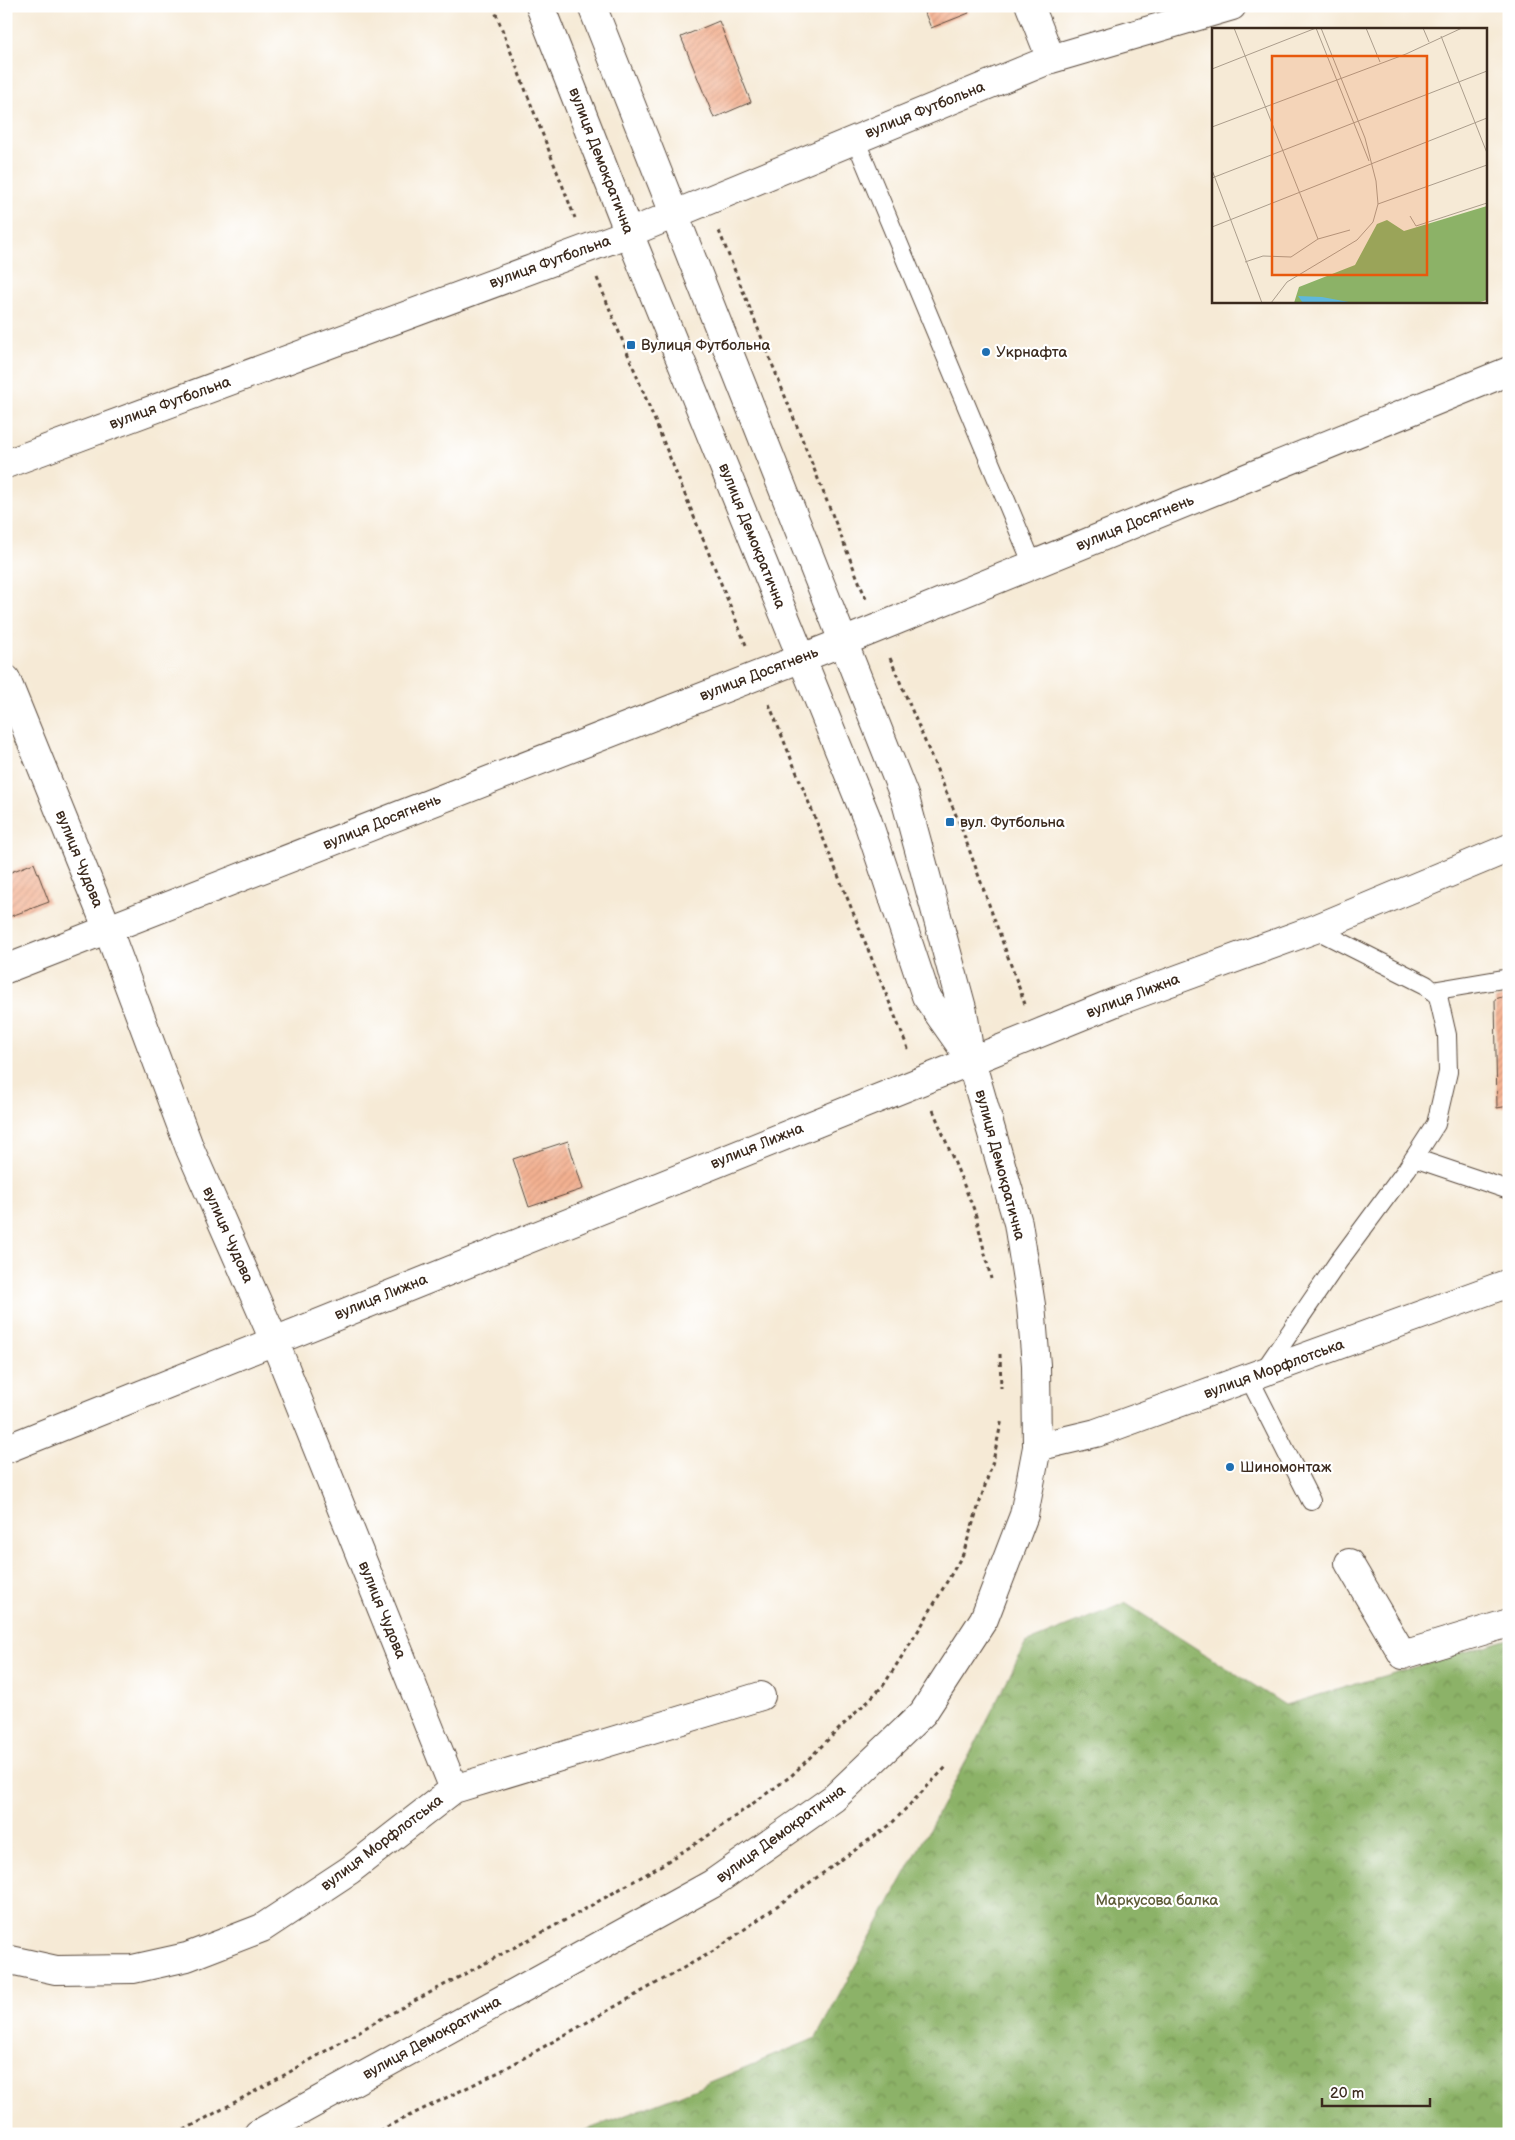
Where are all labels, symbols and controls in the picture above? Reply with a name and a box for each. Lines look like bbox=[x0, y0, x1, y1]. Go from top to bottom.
inset map bbox=[1212, 28, 1488, 302]
street label: вулиця Футбольна bbox=[862, 77, 988, 143]
street label: вулиця Демократична bbox=[564, 85, 638, 237]
street label: вулиця Футбольна bbox=[487, 231, 613, 293]
place label: Вулиця Футбольна bbox=[641, 336, 770, 355]
marker: Вулиця Футбольна bbox=[625, 339, 637, 351]
place label: Укрнафта bbox=[996, 343, 1068, 362]
marker: Укрнафта bbox=[980, 346, 992, 358]
street label: вулиця Футбольна bbox=[107, 372, 233, 434]
street label: вулиця Демократична bbox=[714, 460, 790, 612]
street label: вулиця Досягнень bbox=[1073, 490, 1197, 555]
street label: вулиця Досягнень bbox=[697, 642, 822, 705]
street label: вулиця Досягнень bbox=[320, 789, 444, 854]
street label: вулиця Чудова bbox=[51, 807, 107, 911]
place label: вул. Футбольна bbox=[960, 813, 1065, 832]
marker: вул. Футбольна bbox=[944, 816, 956, 828]
street label: вулиця Лижна bbox=[1084, 969, 1183, 1023]
street label: вулиця Демократична bbox=[971, 1088, 1029, 1243]
street label: вулиця Лижна bbox=[708, 1119, 806, 1173]
street label: вулиця Чудова bbox=[198, 1184, 258, 1286]
street label: вулиця Лижна bbox=[332, 1270, 430, 1324]
street label: вулиця Морфлотська bbox=[1201, 1335, 1347, 1403]
place label: Шиномонтаж bbox=[1240, 1458, 1332, 1477]
marker: Шиномонтаж bbox=[1224, 1461, 1236, 1473]
street label: вулиця Чудова bbox=[354, 1558, 410, 1662]
street label: вулиця Демократична bbox=[713, 1781, 850, 1887]
street label: вулиця Морфлотська bbox=[317, 1791, 447, 1895]
park label: Маркусова балка bbox=[1096, 1891, 1219, 1910]
street label: вулиця Демократична bbox=[359, 1992, 505, 2084]
scale bar bbox=[1322, 2075, 1430, 2107]
text: 20 m bbox=[1330, 2084, 1364, 2103]

